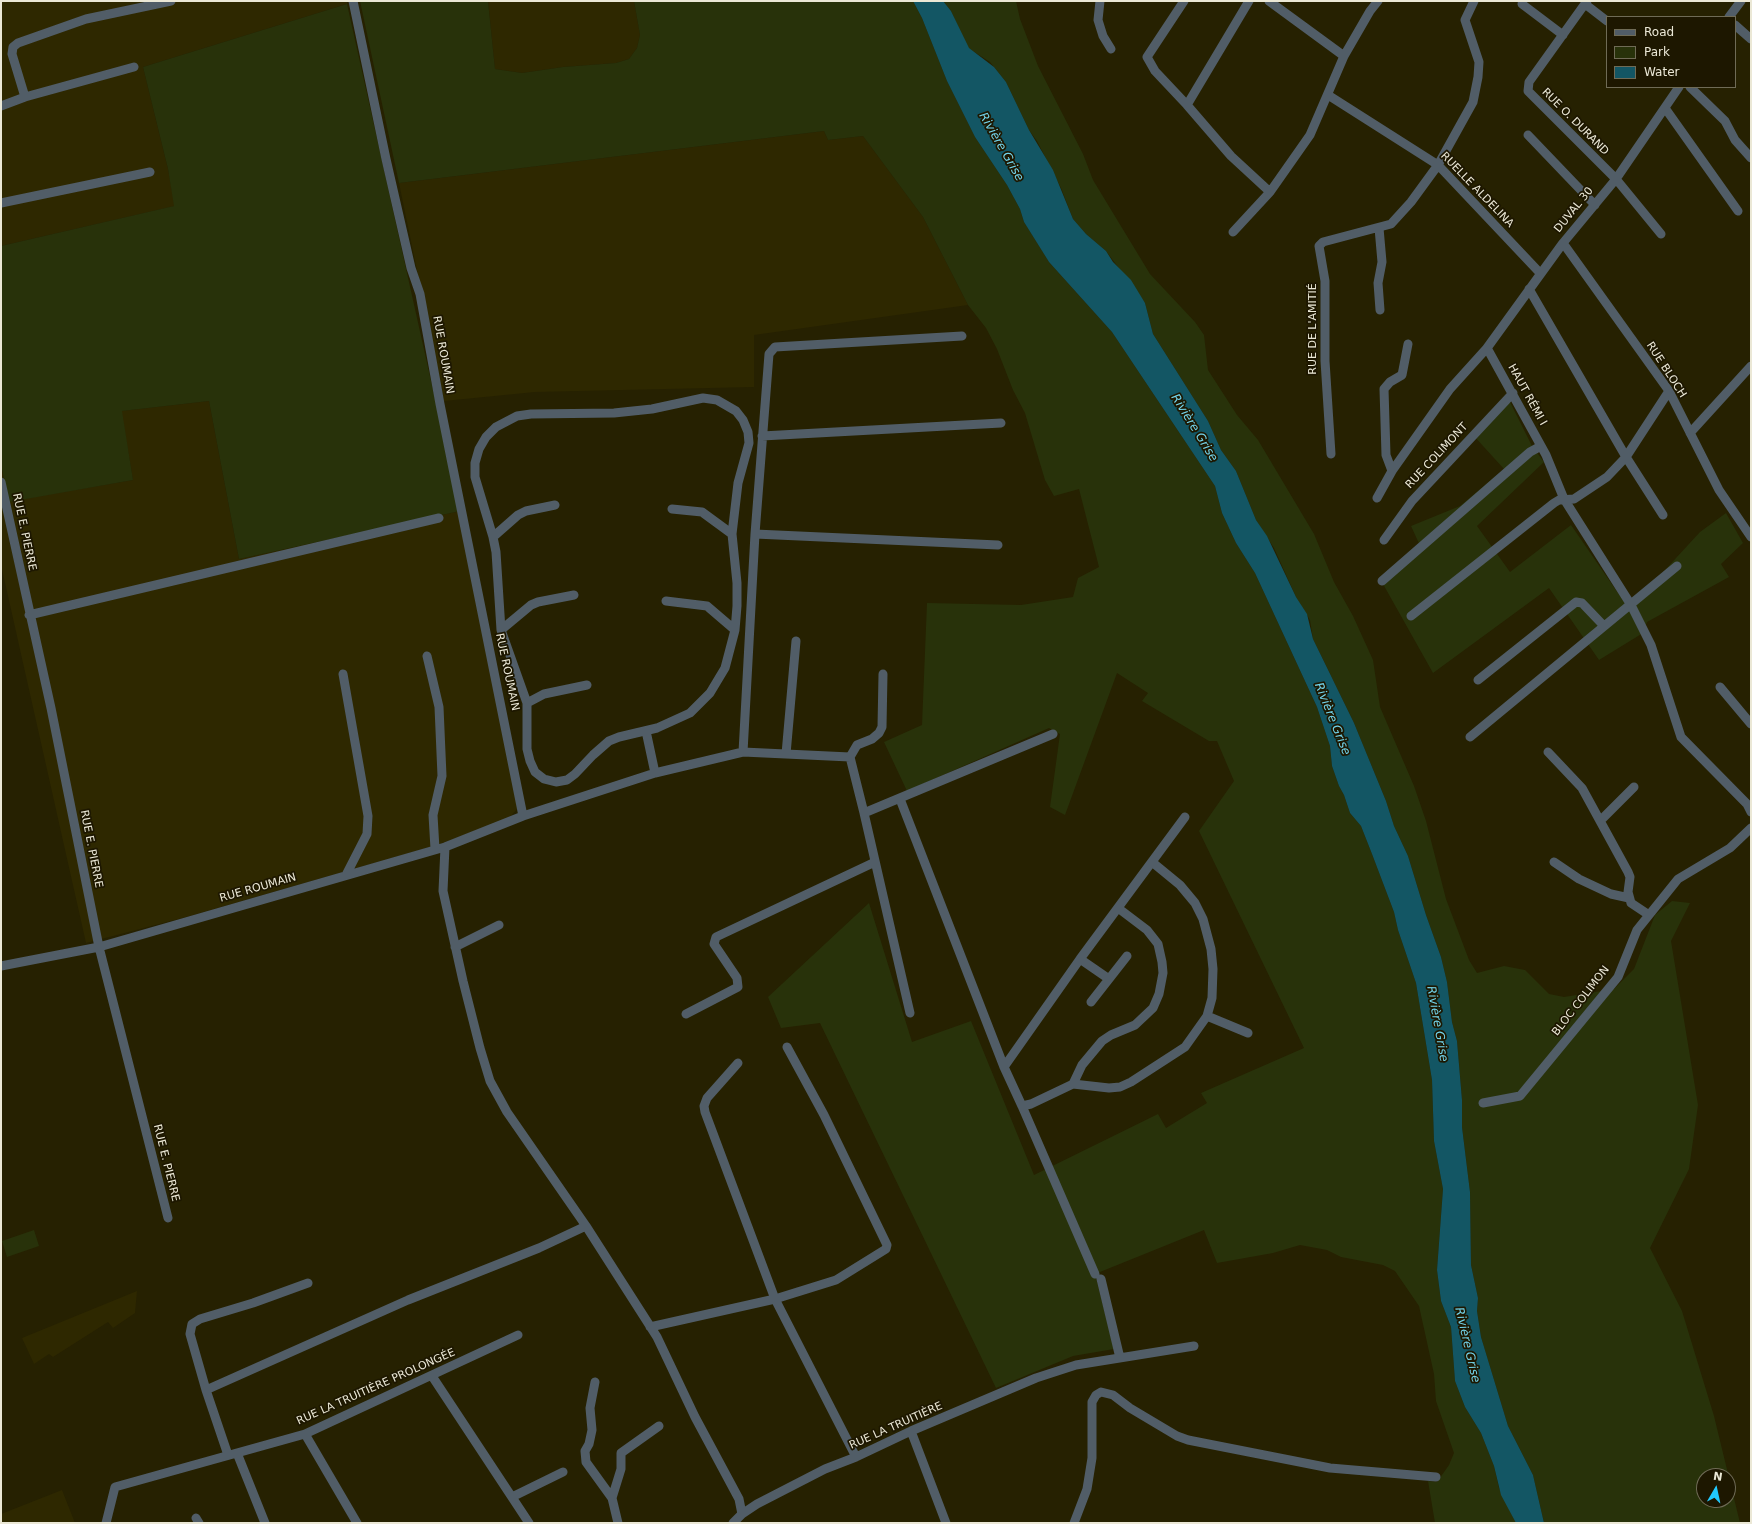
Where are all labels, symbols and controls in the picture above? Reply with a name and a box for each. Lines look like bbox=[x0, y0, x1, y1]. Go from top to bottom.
legend bbox=[1606, 16, 1736, 88]
text: Road bbox=[1644, 25, 1674, 39]
text: Park bbox=[1644, 45, 1670, 59]
text: Water bbox=[1644, 65, 1679, 79]
street label: RUE O. DURAND bbox=[1539, 86, 1611, 158]
water label: Rivière Grise bbox=[976, 110, 1026, 184]
street label: RUELLE ALDELINA bbox=[1438, 150, 1516, 230]
street label: DUVAL 30 bbox=[1552, 185, 1596, 235]
street label: RUE DE L'AMITIÉ bbox=[1306, 283, 1320, 375]
street label: RUE ROUMAIN bbox=[430, 315, 456, 395]
street label: RUE BLOCH bbox=[1643, 340, 1689, 400]
street label: HAUT RÉMI I bbox=[1505, 362, 1549, 428]
water label: Rivière Grise bbox=[1168, 392, 1220, 464]
street label: RUE COLIMONT bbox=[1403, 420, 1471, 492]
street label: RUE E. PIERRE bbox=[9, 492, 39, 572]
street label: RUE ROUMAIN bbox=[492, 632, 522, 712]
water label: Rivière Grise bbox=[1311, 681, 1353, 757]
street label: RUE E. PIERRE bbox=[77, 809, 105, 889]
street label: RUE ROUMAIN bbox=[218, 871, 298, 905]
street label: BLOC COLIMON bbox=[1550, 963, 1612, 1039]
water label: Rivière Grise bbox=[1423, 985, 1451, 1063]
street label: RUE E. PIERRE bbox=[150, 1123, 182, 1203]
water label: Rivière Grise bbox=[1451, 1306, 1483, 1384]
street label: RUE LA TRUITIÈRE PROLONGÉE bbox=[295, 1346, 457, 1428]
street label: RUE LA TRUITIÈRE bbox=[847, 1399, 945, 1453]
north arrow bbox=[1696, 1468, 1736, 1508]
text: N bbox=[1712, 1470, 1723, 1484]

